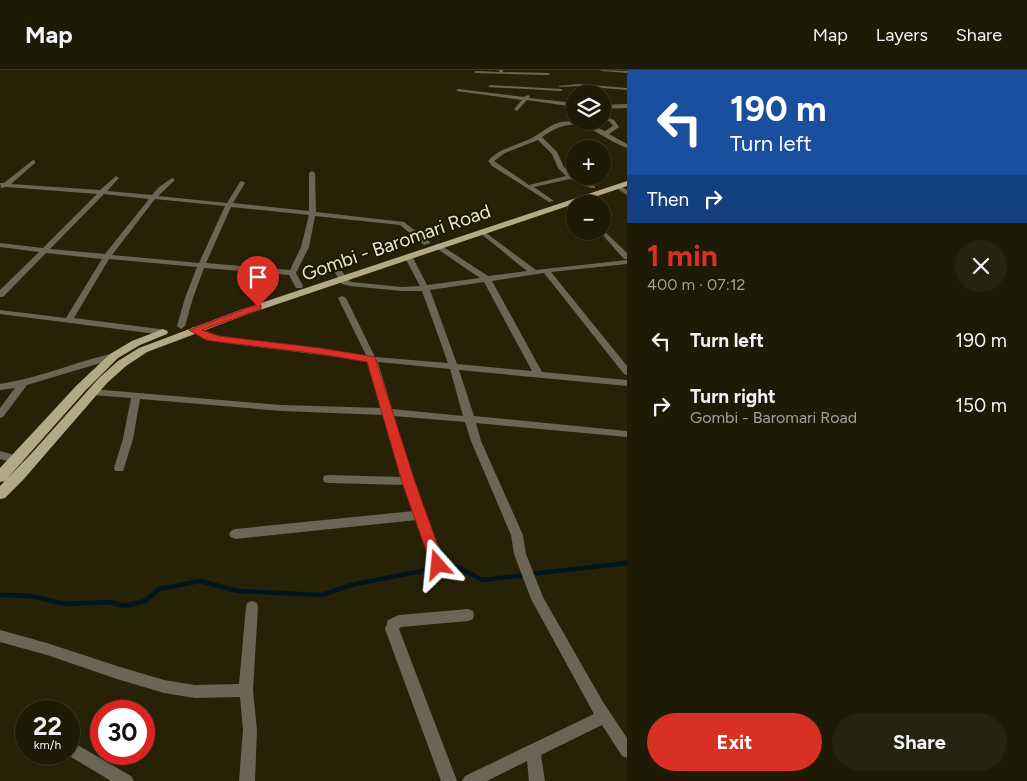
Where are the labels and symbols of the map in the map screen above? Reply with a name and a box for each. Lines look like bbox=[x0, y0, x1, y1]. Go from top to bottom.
street label: Gombi - Baromari Road bbox=[299, 199, 494, 286]
pin bbox=[237, 256, 279, 307]
position arrow bbox=[411, 538, 463, 590]
speed limit sign: 30 bbox=[90, 700, 155, 765]

